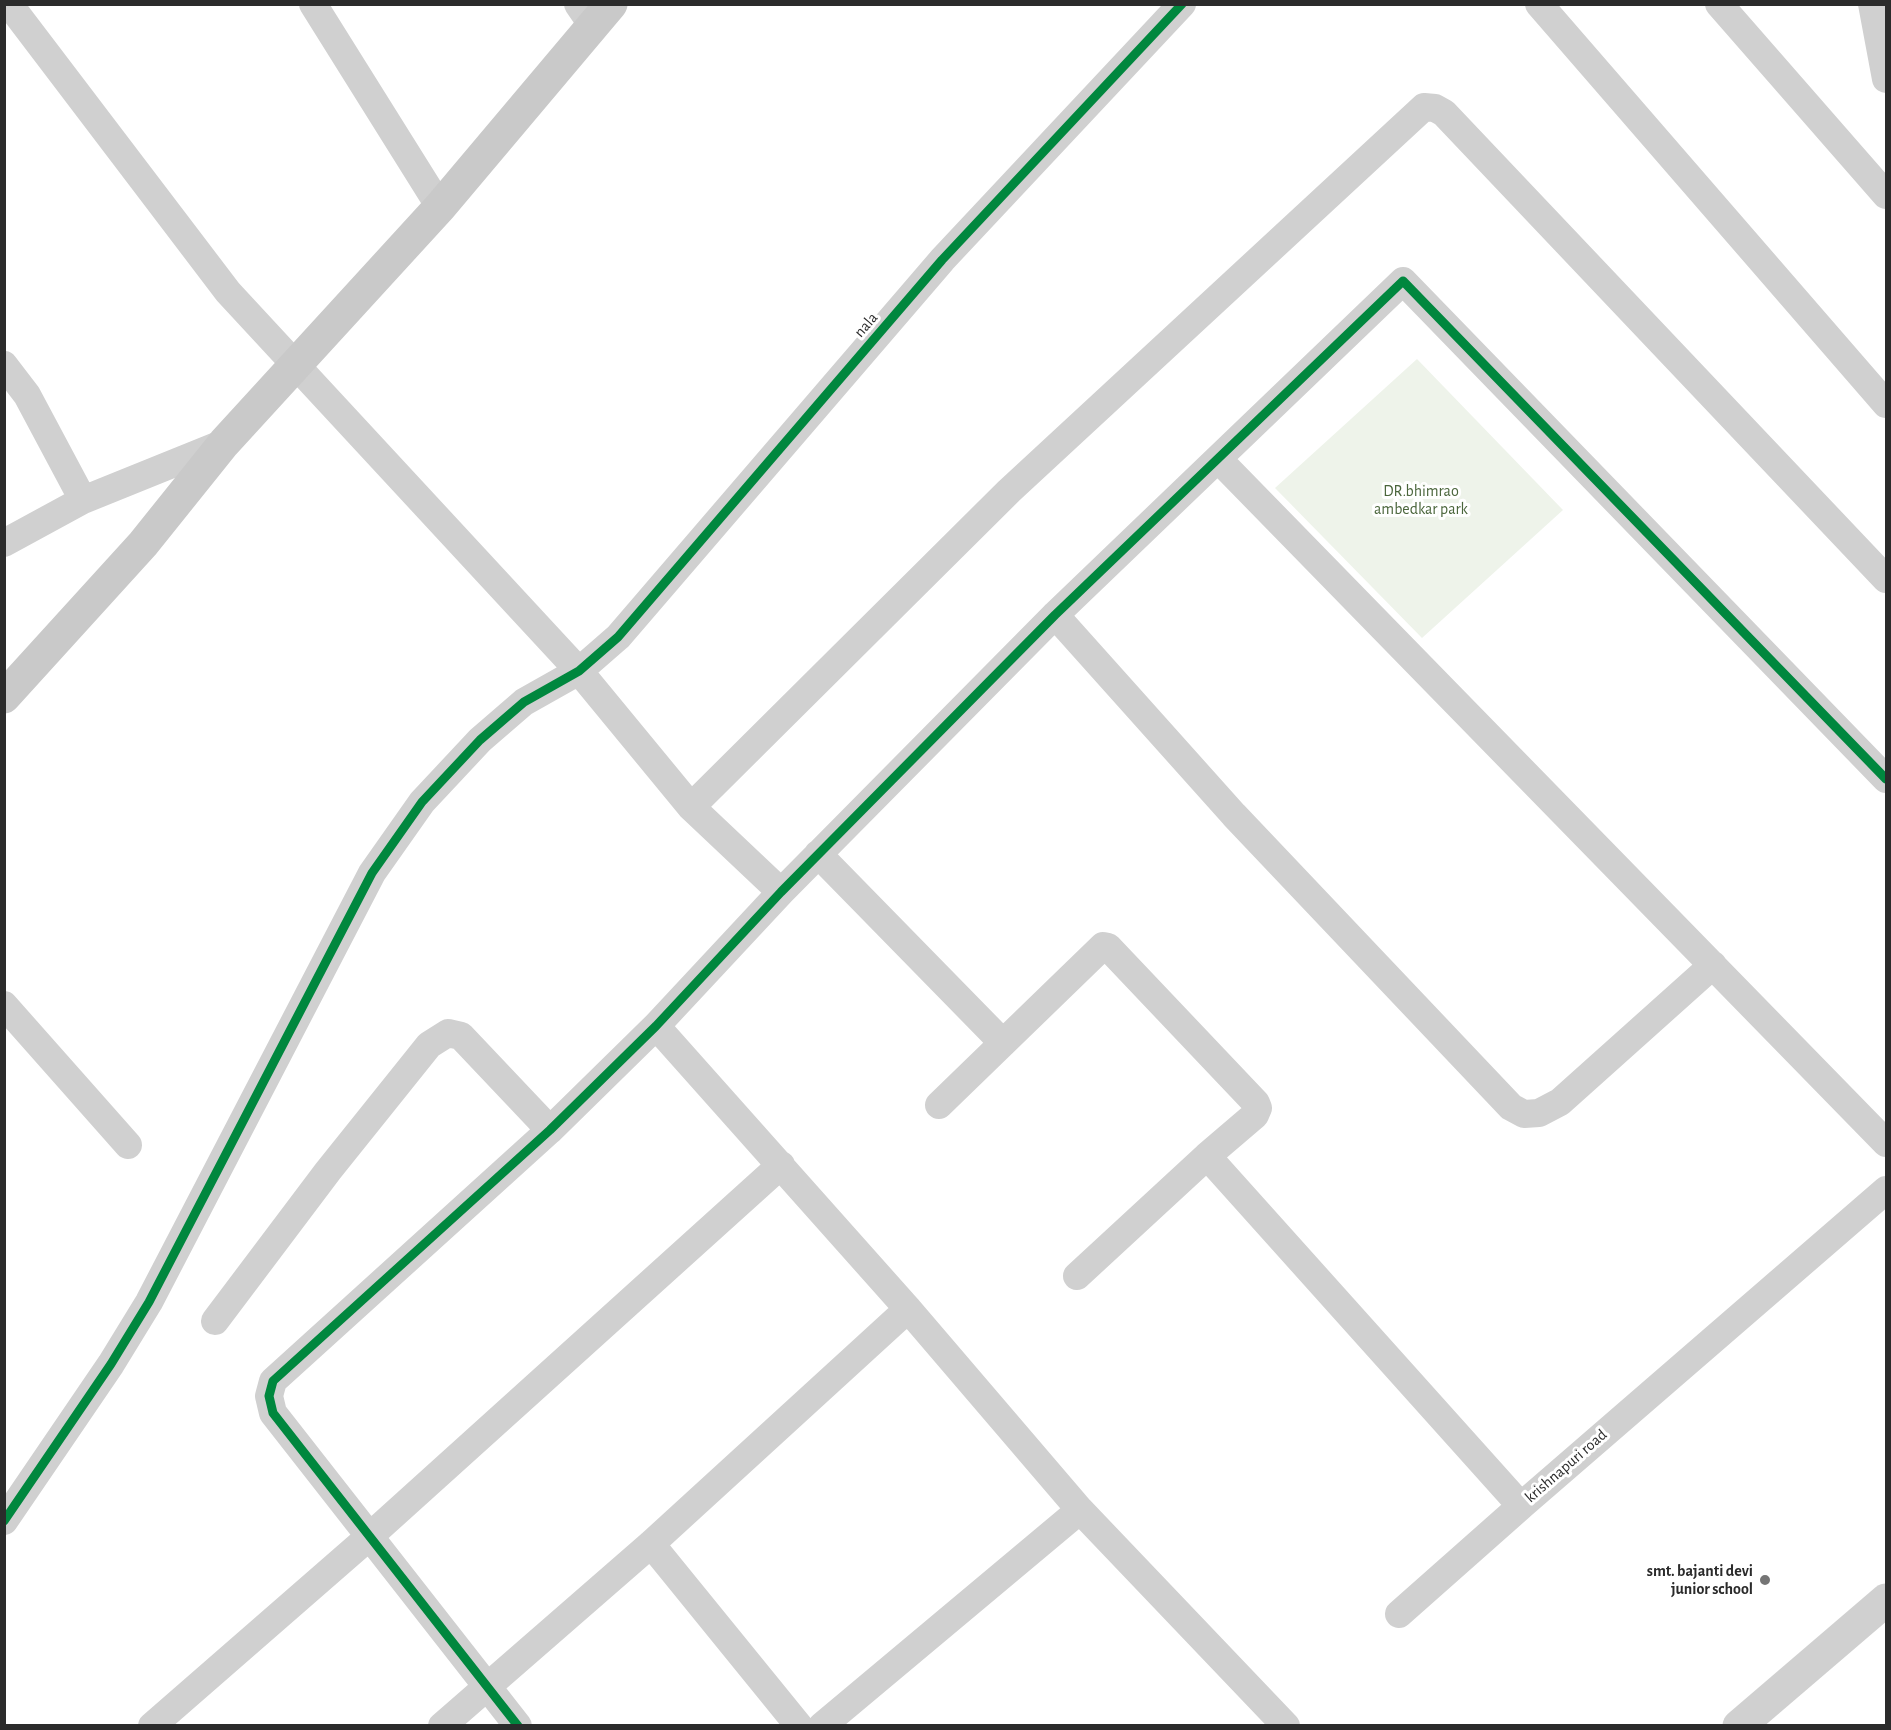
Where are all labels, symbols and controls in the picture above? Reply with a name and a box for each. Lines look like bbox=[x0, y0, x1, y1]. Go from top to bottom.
street label: nala bbox=[850, 309, 882, 341]
park label: DR.bhimrao ambedkar park bbox=[1374, 481, 1468, 519]
street label: krishnapuri road bbox=[1521, 1425, 1611, 1507]
place label: smt. bajanti devi junior school bbox=[1647, 1561, 1753, 1599]
marker: smt. bajanti devi junior school bbox=[1758, 1573, 1772, 1587]

